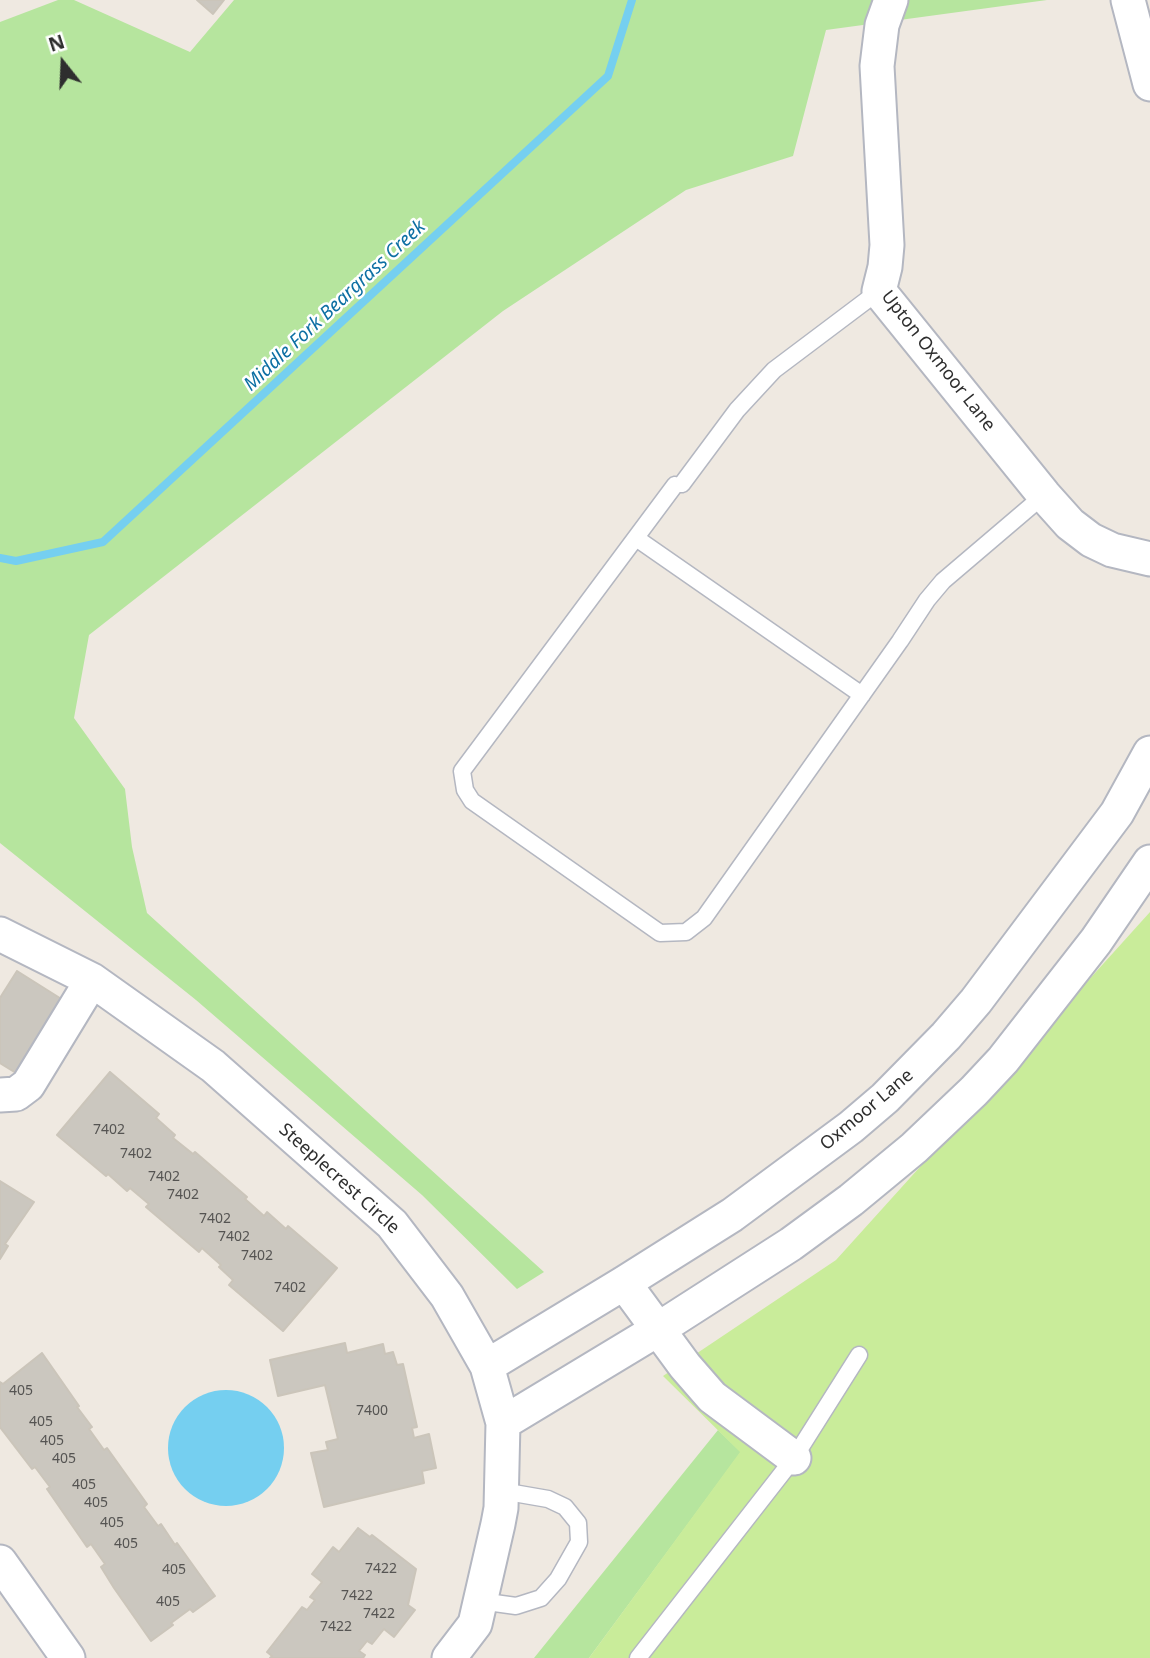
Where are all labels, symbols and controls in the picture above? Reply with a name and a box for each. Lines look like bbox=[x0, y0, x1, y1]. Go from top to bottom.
north arrow bbox=[28, 28, 98, 98]
text: N bbox=[45, 28, 68, 58]
water label: Middle Fork Beargrass Creek bbox=[239, 216, 431, 396]
street label: Upton Oxmoor Lane bbox=[876, 286, 1000, 436]
street label: Oxmoor Lane bbox=[816, 1065, 918, 1155]
street label: Steeplecrest Circle bbox=[274, 1119, 404, 1239]
house number: 7402 bbox=[93, 1122, 125, 1138]
house number: 7402 bbox=[120, 1146, 152, 1162]
house number: 7402 bbox=[148, 1169, 180, 1185]
house number: 7402 bbox=[167, 1187, 199, 1203]
house number: 7402 bbox=[199, 1211, 231, 1227]
house number: 7402 bbox=[218, 1229, 250, 1245]
house number: 7402 bbox=[241, 1248, 273, 1264]
house number: 7402 bbox=[274, 1280, 306, 1296]
house number: 405 bbox=[9, 1383, 33, 1399]
house number: 7400 bbox=[356, 1403, 388, 1419]
house number: 405 bbox=[29, 1414, 53, 1430]
house number: 405 bbox=[40, 1433, 64, 1449]
house number: 405 bbox=[52, 1451, 76, 1467]
house number: 405 bbox=[72, 1477, 96, 1493]
house number: 405 bbox=[84, 1495, 108, 1511]
house number: 405 bbox=[100, 1515, 124, 1531]
house number: 405 bbox=[114, 1536, 138, 1552]
house number: 7422 bbox=[365, 1561, 397, 1577]
house number: 405 bbox=[162, 1562, 186, 1578]
house number: 7422 bbox=[341, 1588, 373, 1604]
house number: 405 bbox=[156, 1594, 180, 1610]
house number: 7422 bbox=[363, 1606, 395, 1622]
house number: 7422 bbox=[320, 1619, 352, 1635]

